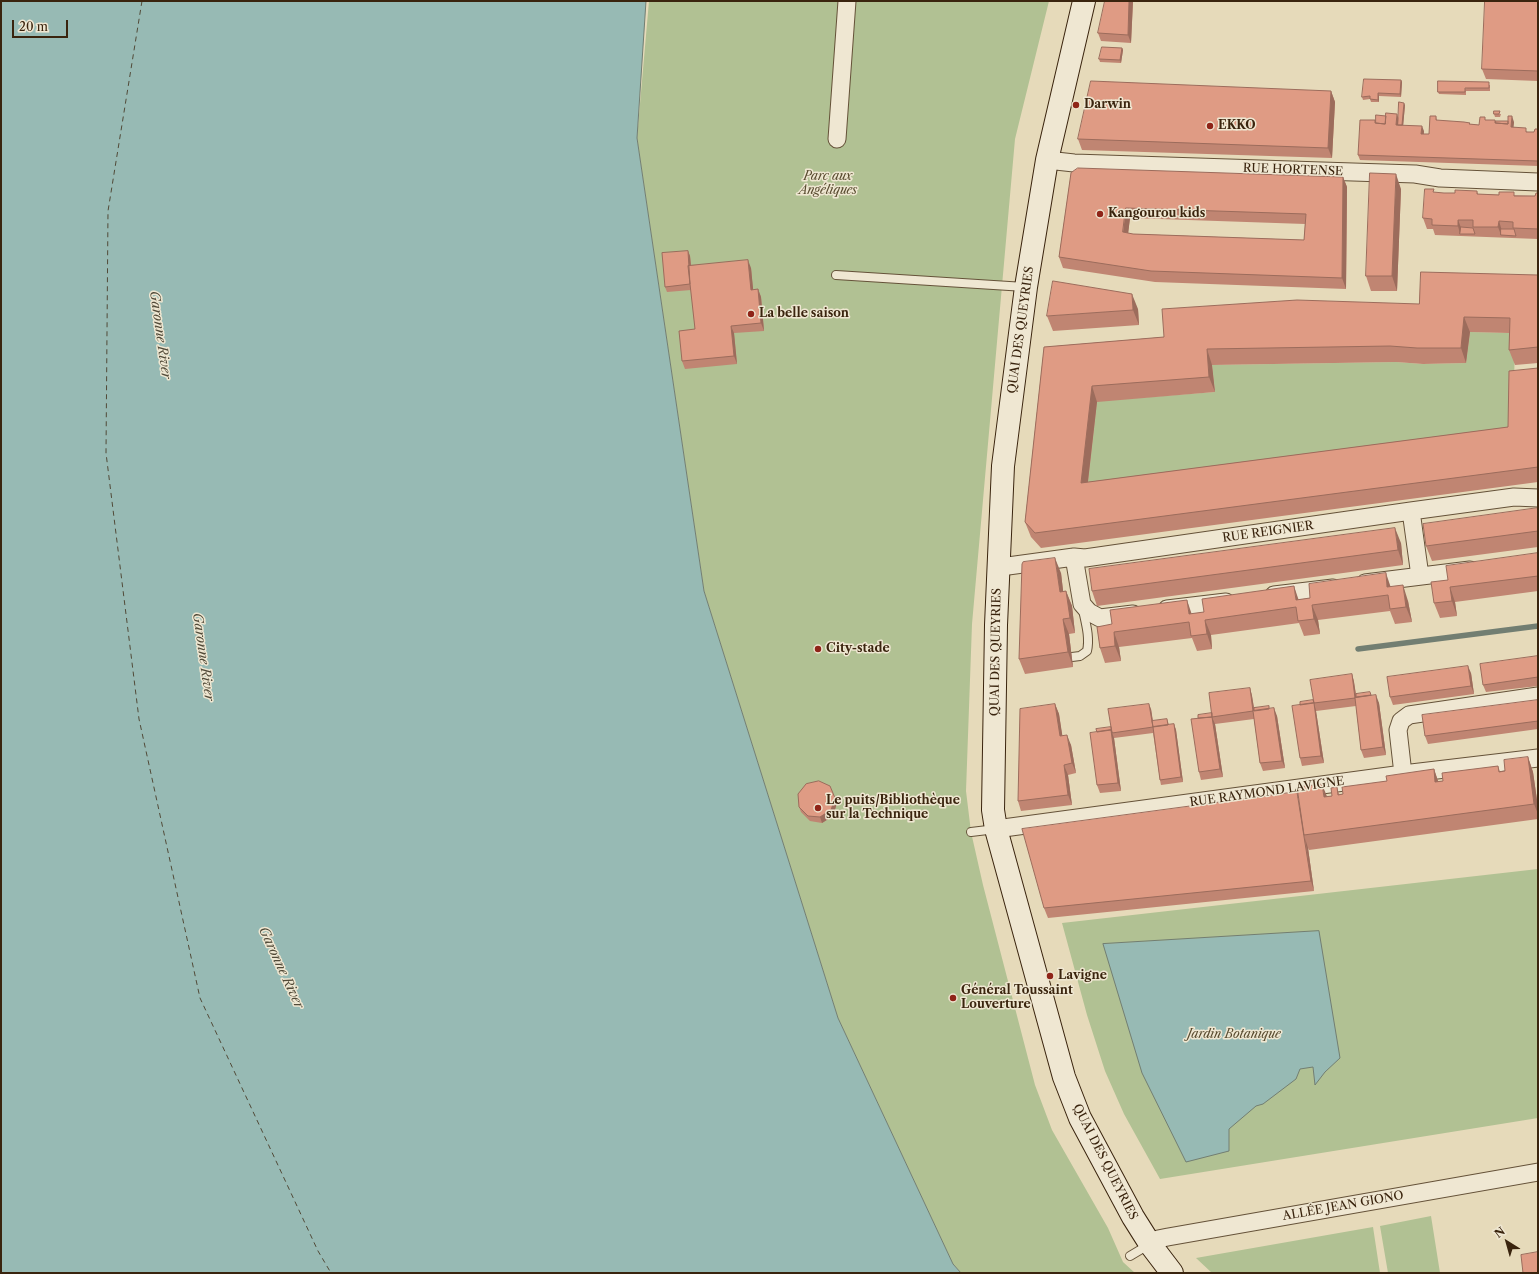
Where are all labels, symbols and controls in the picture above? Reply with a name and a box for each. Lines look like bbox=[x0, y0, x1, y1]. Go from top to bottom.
scale bar bbox=[14, 12, 70, 38]
text: 20 m bbox=[19, 19, 48, 34]
place label: Darwin bbox=[1084, 98, 1131, 112]
marker: Darwin bbox=[1071, 100, 1081, 110]
place label: EKKO bbox=[1218, 119, 1256, 133]
marker: EKKO bbox=[1205, 121, 1215, 131]
street label: RUE HORTENSE bbox=[1243, 161, 1343, 179]
park label: Parc aux Angéliques bbox=[799, 170, 857, 198]
place label: Kangourou kids bbox=[1108, 207, 1205, 221]
marker: Kangourou kids bbox=[1095, 209, 1105, 219]
street label: QUAI DES QUEYRIES bbox=[1005, 265, 1037, 395]
water label: Garonne River bbox=[146, 290, 174, 380]
place label: La belle saison bbox=[759, 307, 849, 321]
marker: La belle saison bbox=[746, 309, 756, 319]
street label: RUE REIGNIER bbox=[1221, 518, 1315, 546]
street label: QUAI DES QUEYRIES bbox=[988, 588, 1004, 716]
water label: Garonne River bbox=[189, 612, 217, 702]
place label: City-stade bbox=[826, 642, 890, 656]
marker: City-stade bbox=[813, 644, 823, 654]
street label: RUE RAYMOND LAVIGNE bbox=[1189, 774, 1345, 810]
place label: Le puits/Bibliothèque sur la Technique bbox=[826, 794, 960, 822]
marker: Le puits/Bibliothèque sur la Technique bbox=[813, 803, 823, 813]
water label: Garonne River bbox=[255, 924, 307, 1012]
place label: Lavigne bbox=[1058, 969, 1107, 983]
marker: Lavigne bbox=[1045, 971, 1055, 981]
place label: Général Toussaint Louverture bbox=[961, 984, 1073, 1012]
marker: Général Toussaint Louverture bbox=[948, 993, 958, 1003]
park label: Jardin Botanique bbox=[1187, 1028, 1281, 1042]
street label: QUAI DES QUEYRIES bbox=[1069, 1102, 1141, 1222]
street label: ALLÉE JEAN GIONO bbox=[1281, 1188, 1405, 1224]
north arrow bbox=[1487, 1222, 1527, 1262]
text: N bbox=[1492, 1224, 1508, 1241]

